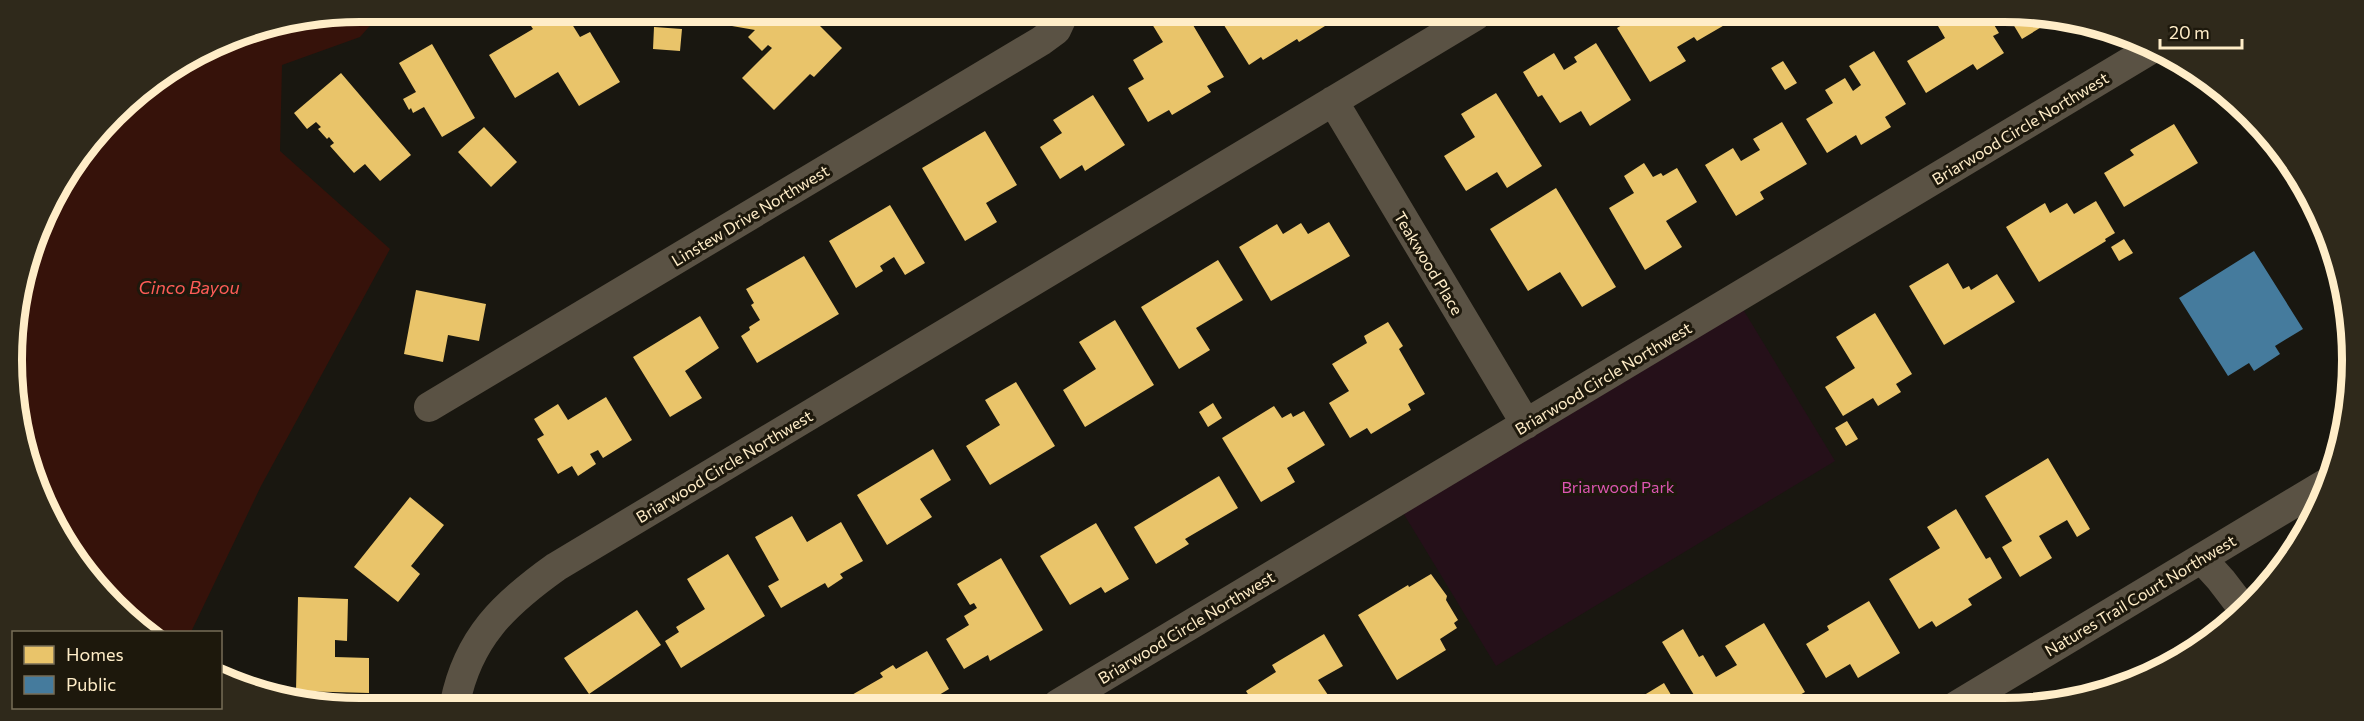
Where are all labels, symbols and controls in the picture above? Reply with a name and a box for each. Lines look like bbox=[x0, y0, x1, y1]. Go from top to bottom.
scale bar bbox=[2160, 12, 2242, 50]
text: 20 m bbox=[2169, 21, 2210, 43]
street label: Briarwood Circle Northwest bbox=[1928, 67, 2112, 188]
street label: Linstew Drive Northwest bbox=[668, 160, 833, 270]
street label: Teakwood Place bbox=[1391, 208, 1467, 318]
water label: Cinco Bayou bbox=[139, 276, 239, 298]
street label: Briarwood Circle Northwest bbox=[1511, 317, 1695, 438]
street label: Briarwood Circle Northwest bbox=[632, 405, 816, 526]
park label: Briarwood Park bbox=[1561, 477, 1675, 496]
street label: Natures Trail Court Northwest bbox=[2041, 530, 2239, 660]
street label: Briarwood Circle Northwest bbox=[1094, 566, 1278, 687]
legend bbox=[12, 631, 222, 709]
text: Homes bbox=[66, 643, 124, 665]
text: Public bbox=[66, 673, 116, 695]

